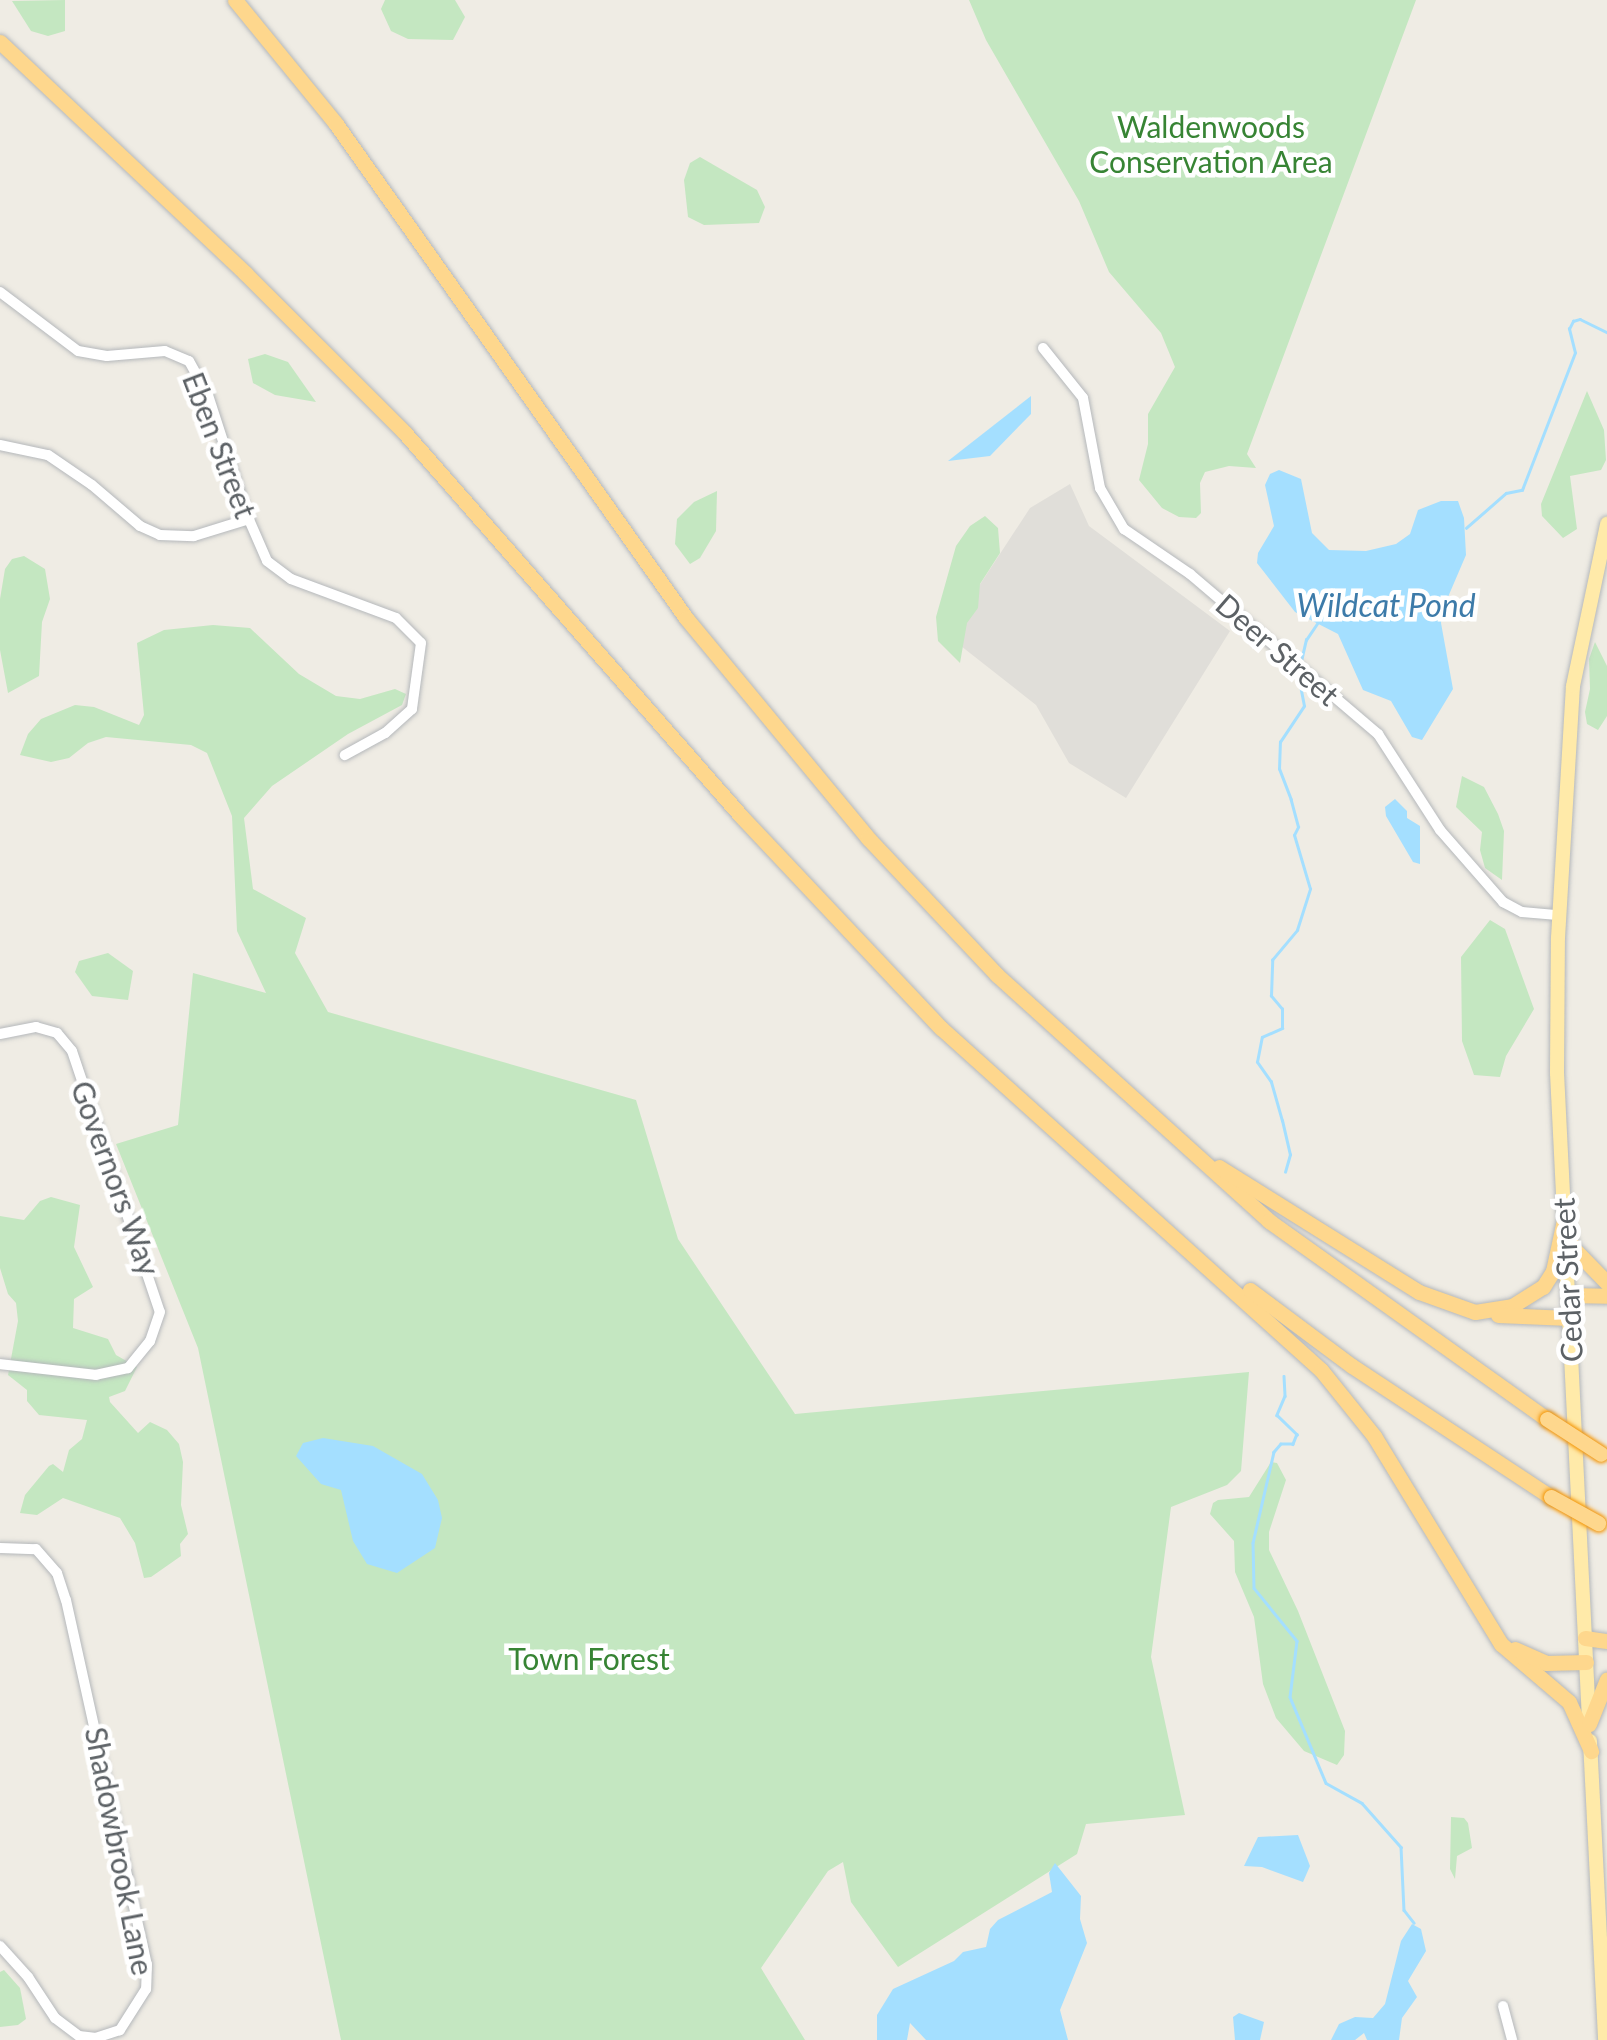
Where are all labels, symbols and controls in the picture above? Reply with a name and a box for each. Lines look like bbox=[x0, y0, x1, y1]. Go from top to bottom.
park label: Waldenwoods Conservation Area bbox=[1089, 108, 1333, 178]
street label: Eben Street bbox=[176, 367, 264, 523]
street label: Deer Street bbox=[1209, 586, 1347, 712]
water label: Wildcat Pond bbox=[1296, 586, 1476, 624]
street label: Governors Way bbox=[64, 1076, 168, 1280]
street label: Cedar Street bbox=[1545, 1197, 1589, 1363]
park label: Town Forest bbox=[508, 1640, 670, 1676]
street label: Shadowbrook Lane bbox=[78, 1724, 162, 1978]

